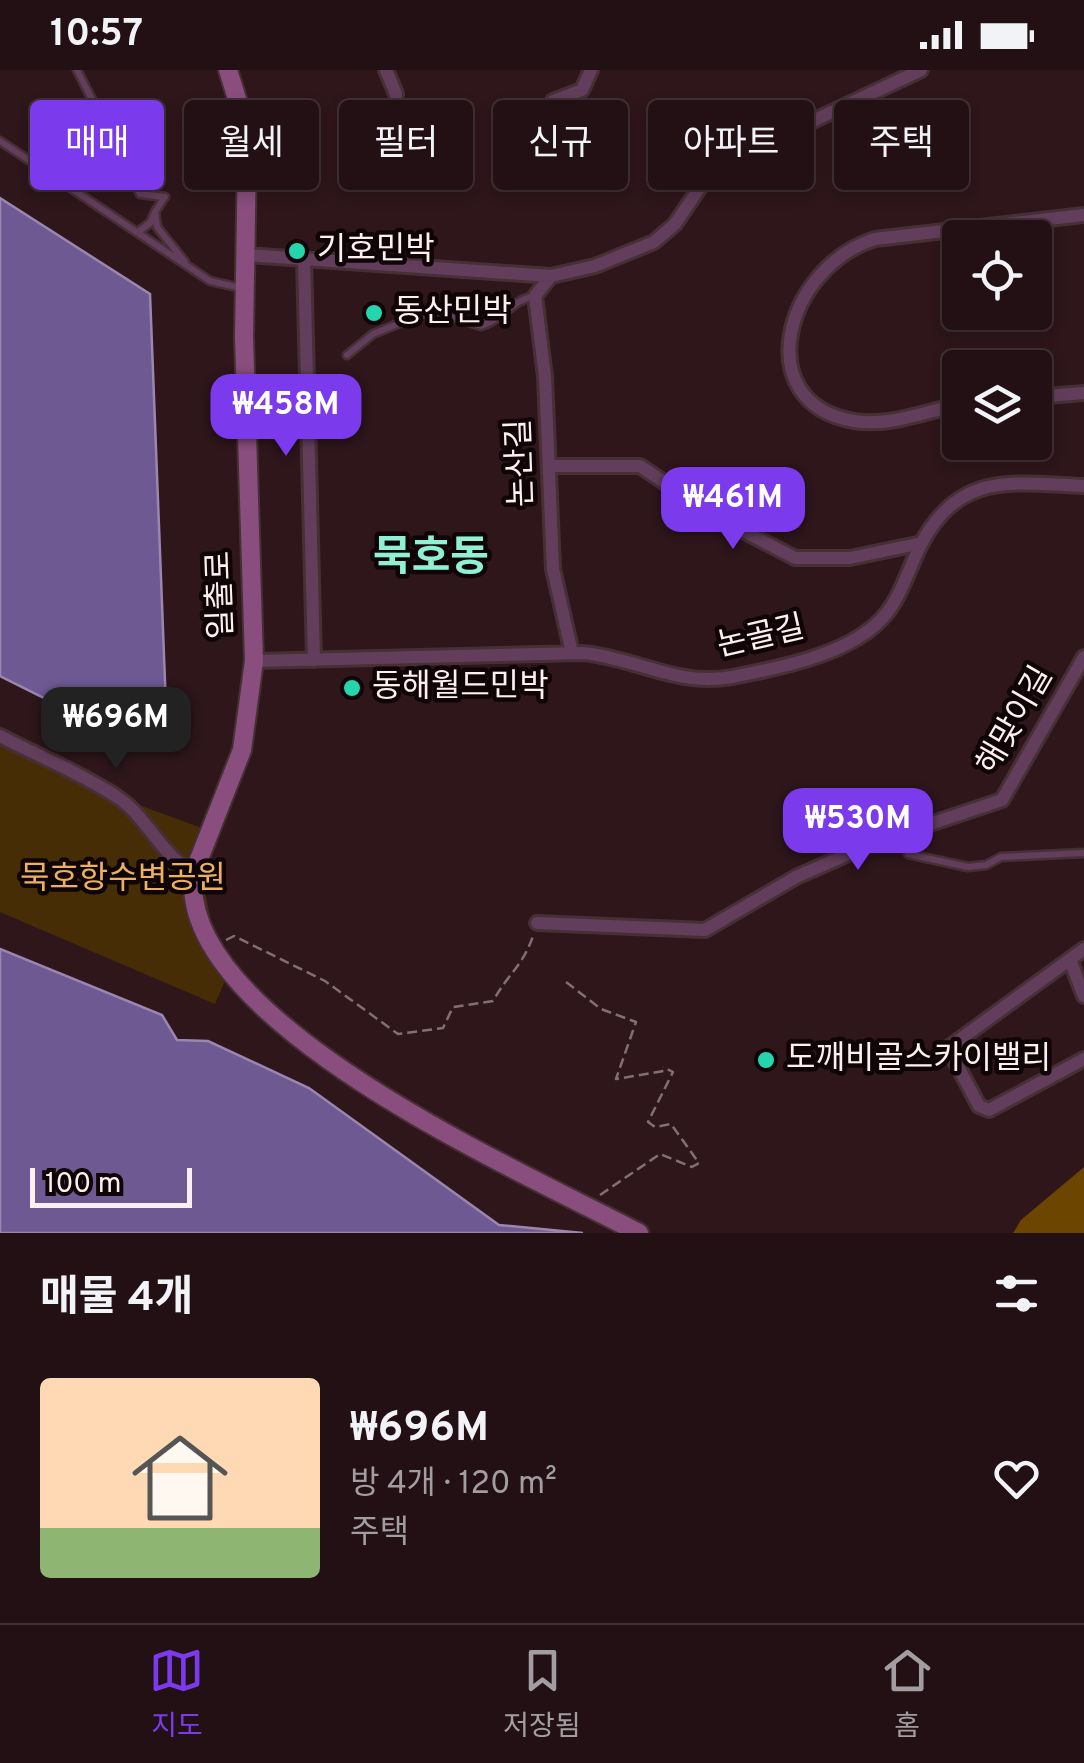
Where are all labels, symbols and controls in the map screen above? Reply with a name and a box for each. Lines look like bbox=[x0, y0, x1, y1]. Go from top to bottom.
text: 10:57 bbox=[50, 11, 143, 60]
chip: 매매 bbox=[30, 100, 164, 190]
chip: 월세 bbox=[184, 100, 319, 190]
chip: 필터 bbox=[339, 100, 473, 190]
chip: 신규 bbox=[493, 100, 628, 190]
chip: 아파트 bbox=[648, 100, 814, 190]
chip: 주택 bbox=[834, 100, 969, 190]
map controls bbox=[942, 220, 1052, 460]
button: locate bbox=[942, 220, 1052, 330]
place label: 기호민박 bbox=[317, 231, 435, 271]
marker: 기호민박 bbox=[286, 240, 308, 262]
place label: 동산민박 bbox=[394, 293, 512, 333]
marker: 동산민박 bbox=[363, 302, 385, 324]
button: layers bbox=[942, 350, 1052, 460]
pin: ₩458M bbox=[216, 374, 356, 459]
text: ₩458M bbox=[232, 386, 340, 426]
street label: 논산길 bbox=[500, 418, 544, 508]
pin: ₩461M bbox=[663, 467, 803, 552]
text: ₩461M bbox=[683, 479, 783, 519]
district label: 묵호동 bbox=[373, 533, 489, 586]
street label: 일출로 bbox=[200, 550, 244, 640]
street label: 논골길 bbox=[713, 609, 809, 667]
street label: 해맞이길 bbox=[969, 660, 1063, 782]
place label: 동해월드민박 bbox=[372, 668, 549, 708]
marker: 동해월드민박 bbox=[341, 677, 363, 699]
pin: ₩696M bbox=[46, 687, 186, 772]
text: ₩696M bbox=[63, 699, 169, 739]
pin: ₩530M bbox=[788, 788, 928, 873]
text: ₩530M bbox=[805, 800, 911, 840]
park label: 묵호항수변공원 bbox=[20, 860, 226, 900]
place label: 도깨비골스카이밸리 bbox=[786, 1040, 1051, 1080]
marker: 도깨비골스카이밸리 bbox=[755, 1049, 777, 1071]
scale bar bbox=[30, 1163, 192, 1208]
text: 100 m bbox=[45, 1167, 121, 1203]
icon: filters bbox=[989, 1266, 1044, 1321]
text: 매물 4개 bbox=[40, 1273, 193, 1326]
text: ₩696M bbox=[350, 1403, 489, 1456]
icon: home bbox=[120, 1418, 240, 1538]
icon: heart bbox=[989, 1451, 1044, 1506]
text: 방 4개 · 120 m² bbox=[350, 1465, 557, 1505]
text: 주택 bbox=[350, 1514, 409, 1554]
tab: 지도 bbox=[149, 1643, 204, 1746]
tab: 저장됨 bbox=[503, 1643, 581, 1746]
tab: 홈 bbox=[880, 1643, 935, 1746]

